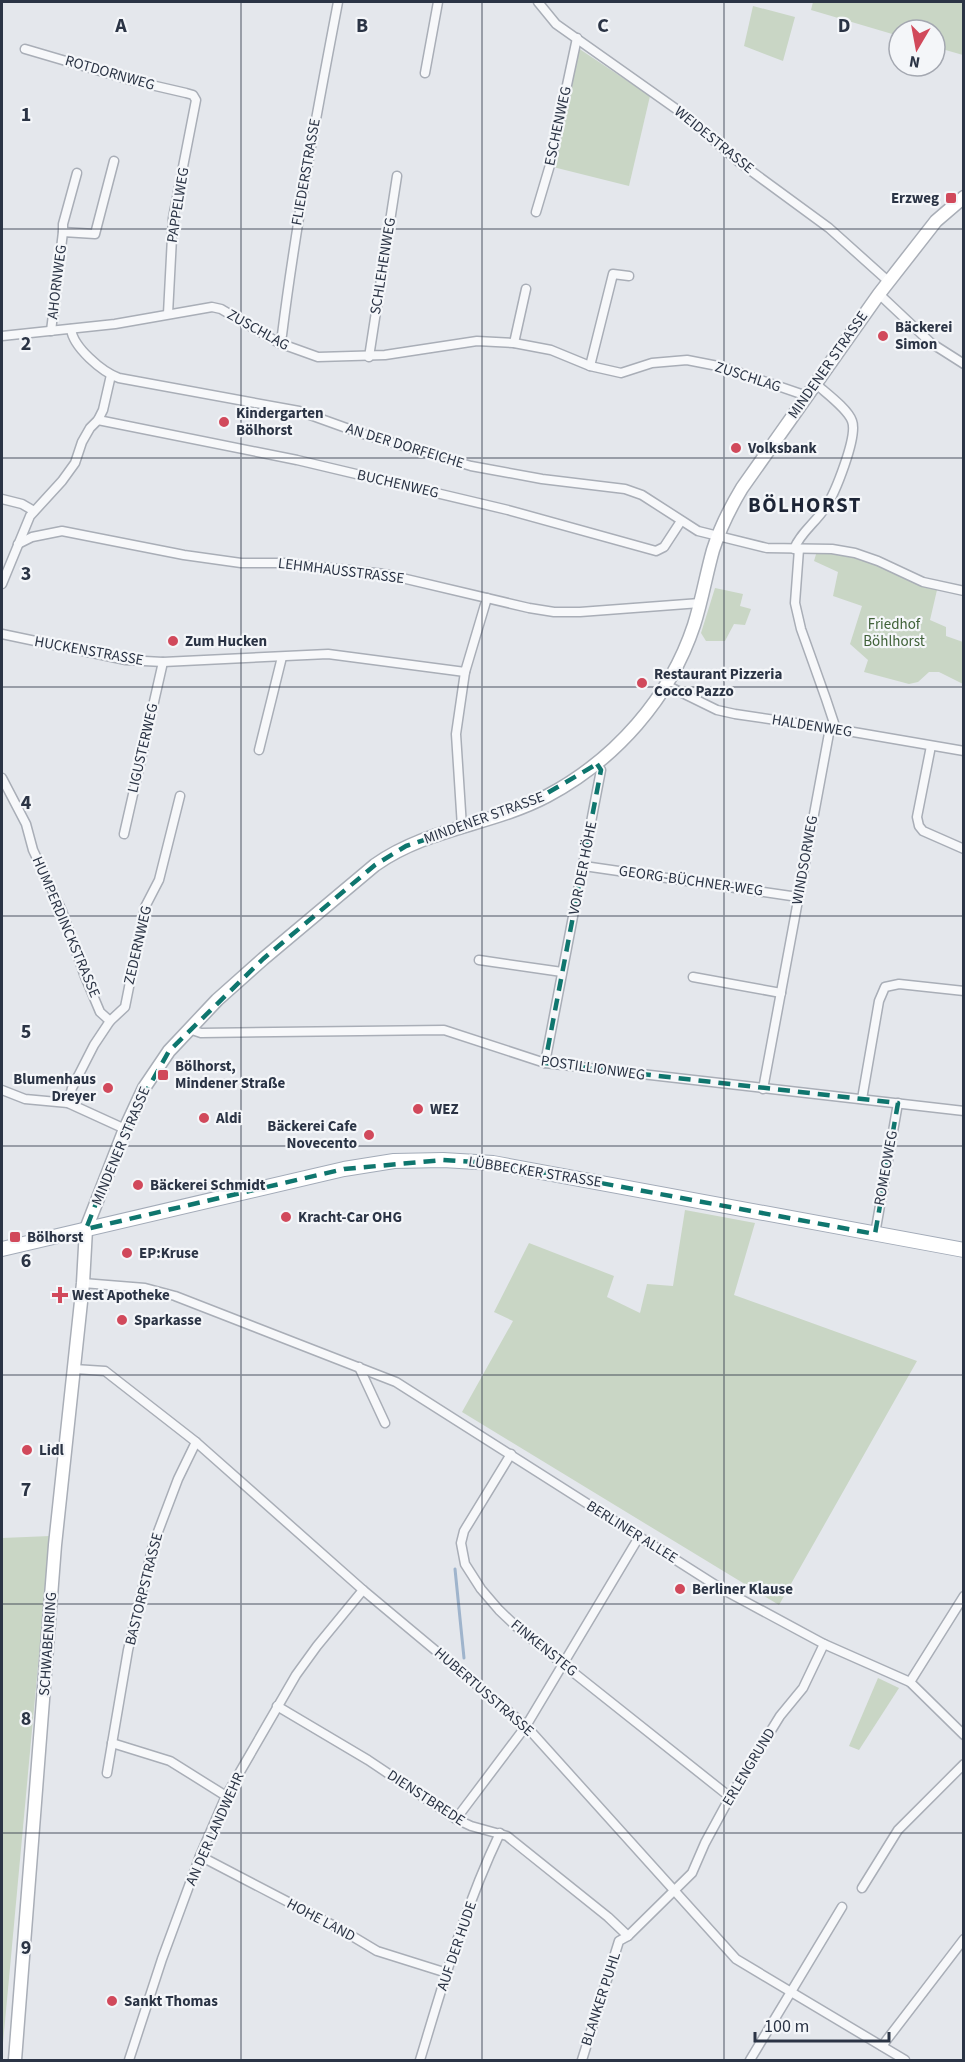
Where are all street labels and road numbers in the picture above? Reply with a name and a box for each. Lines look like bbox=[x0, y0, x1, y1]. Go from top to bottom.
street label: ROTDORNWEG bbox=[63, 50, 157, 96]
street label: ESCHENWEG bbox=[539, 84, 577, 168]
street label: WEIDESTRASSE bbox=[670, 101, 758, 179]
street label: FLIEDERSTRASSE bbox=[286, 117, 326, 227]
street label: PAPPELWEG bbox=[162, 166, 194, 244]
street label: SCHLEHENWEG bbox=[365, 216, 401, 316]
street label: AHORNWEG bbox=[42, 243, 72, 321]
street label: ZUSCHLAG bbox=[223, 304, 293, 356]
street label: MINDENER STRASSE bbox=[783, 307, 873, 423]
street label: ZUSCHLAG bbox=[712, 356, 784, 398]
street label: AN DER DORFEICHE bbox=[343, 418, 467, 474]
street label: BUCHENWEG bbox=[355, 464, 441, 504]
street label: LEHMHAUSSTRASSE bbox=[277, 553, 405, 589]
street label: HUCKENSTRASSE bbox=[33, 631, 145, 671]
street label: LIGUSTERWEG bbox=[123, 701, 163, 795]
street label: HALDENWEG bbox=[770, 709, 854, 743]
street label: MINDENER STRASSE bbox=[421, 786, 547, 850]
street label: WINDSORWEG bbox=[787, 814, 823, 906]
street label: VOR DER HÖHE bbox=[564, 819, 602, 917]
street label: HUMPERDINCKSTRASSE bbox=[27, 853, 105, 1001]
street label: GEORG-BÜCHNER-WEG bbox=[617, 860, 765, 902]
street label: ZEDERNWEG bbox=[119, 904, 157, 986]
street label: POSTILLIONWEG bbox=[539, 1050, 647, 1086]
street label: MINDENER STRASSE bbox=[87, 1083, 155, 1209]
street label: ROMEOWEG bbox=[869, 1129, 903, 1207]
street label: LÜBBECKER STRASSE bbox=[467, 1151, 603, 1193]
street label: BERLINER ALLEE bbox=[582, 1495, 682, 1569]
street label: BASTORPSTRASSE bbox=[120, 1530, 168, 1647]
street label: SCHWABENRING bbox=[34, 1591, 62, 1697]
street label: FINKENSTEG bbox=[506, 1615, 582, 1681]
street label: HUBERTUSSTRASSE bbox=[430, 1643, 538, 1741]
street label: ERLENGRUND bbox=[717, 1724, 781, 1810]
street label: DIENSTBREDE bbox=[383, 1765, 469, 1831]
street label: AN DER LANDWEHR bbox=[181, 1769, 250, 1889]
street label: HOHE LAND bbox=[283, 1893, 359, 1947]
street label: AUF DER HUDE bbox=[432, 1898, 482, 1994]
street label: BLANKER PUHL bbox=[576, 1949, 626, 2049]

